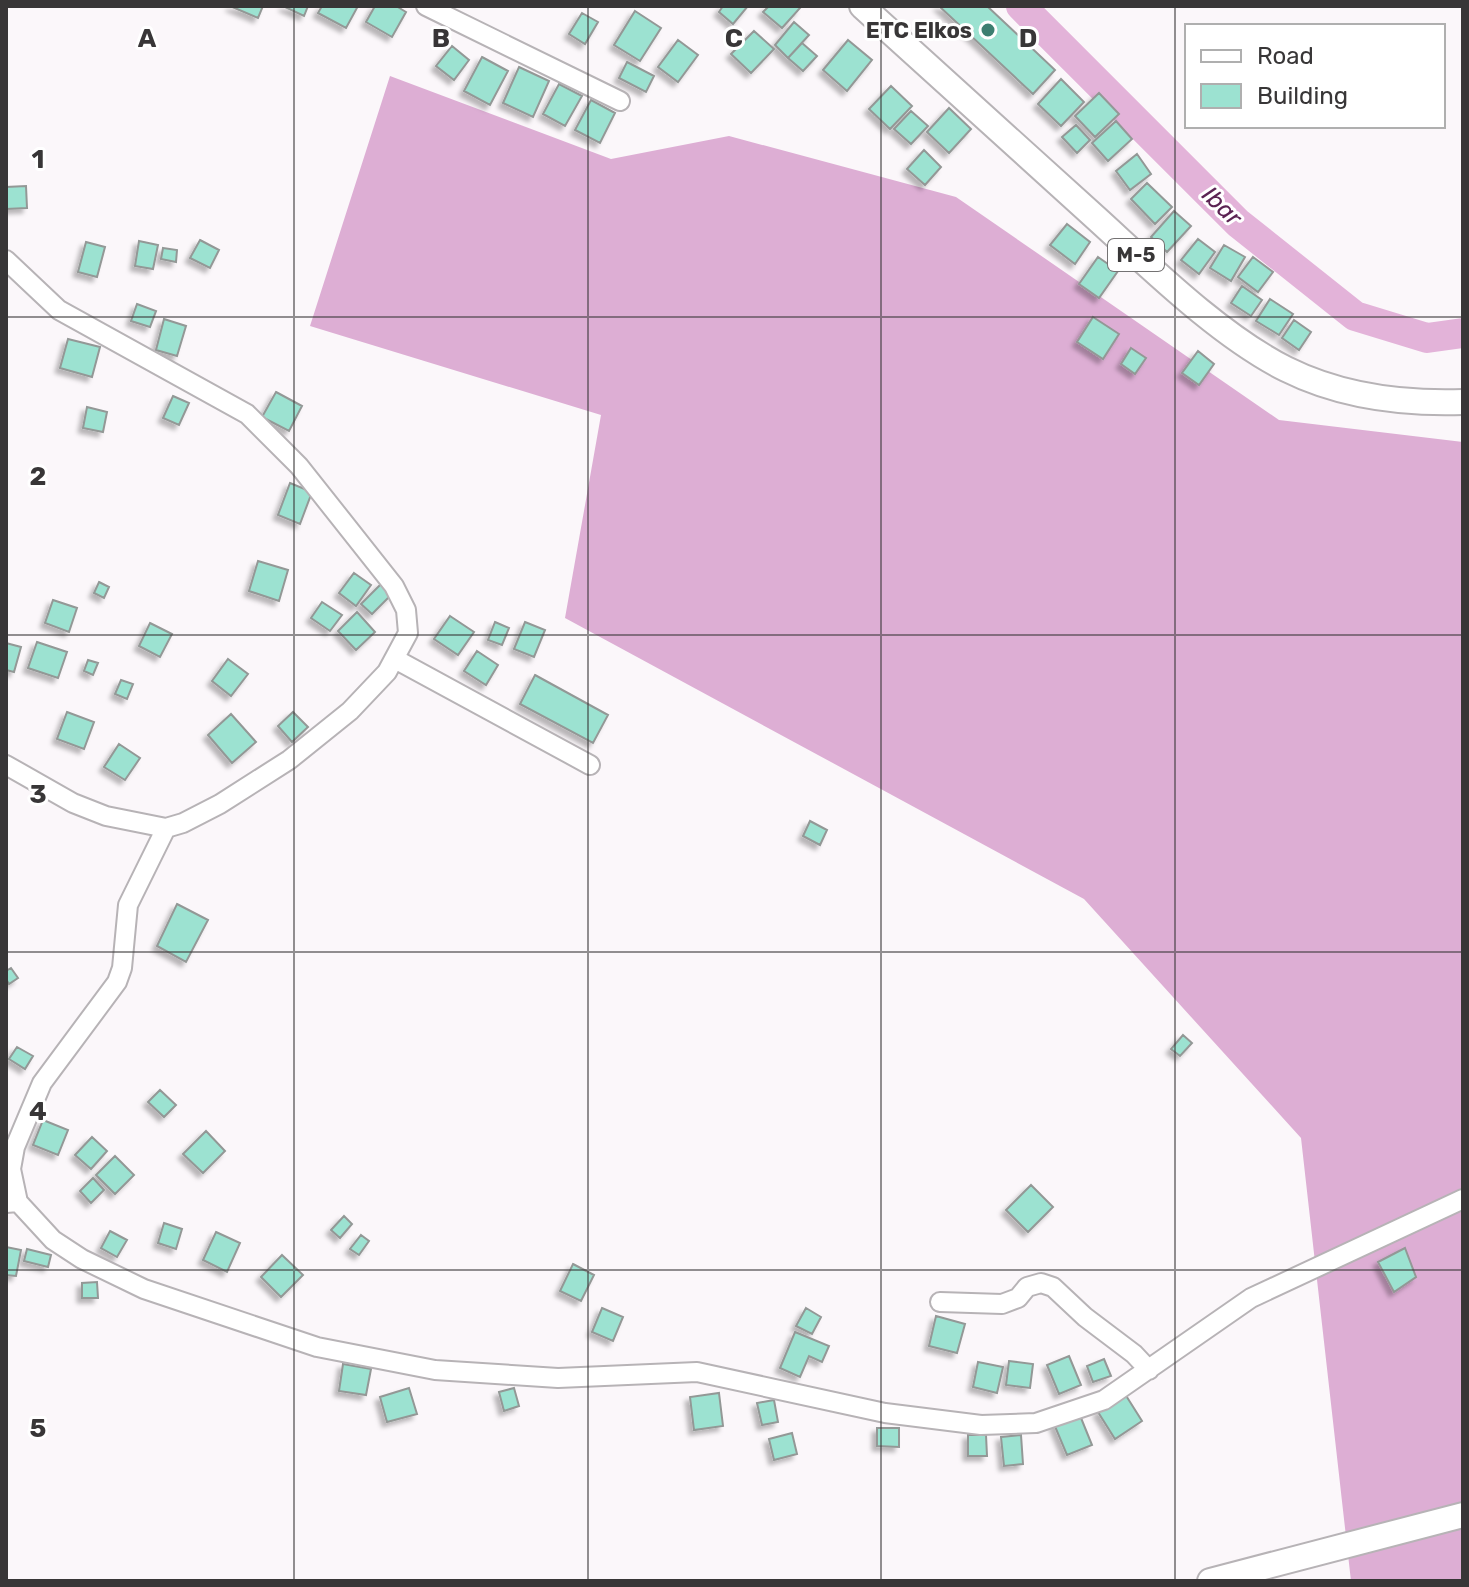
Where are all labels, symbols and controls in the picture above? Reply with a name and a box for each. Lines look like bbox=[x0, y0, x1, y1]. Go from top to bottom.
place label: ETC Elkos bbox=[866, 17, 972, 44]
marker: ETC Elkos bbox=[979, 21, 997, 39]
text: A bbox=[138, 23, 157, 54]
text: B bbox=[432, 23, 450, 54]
text: C bbox=[725, 23, 743, 54]
text: D bbox=[1019, 23, 1037, 54]
legend bbox=[1185, 24, 1445, 128]
text: Road bbox=[1257, 42, 1314, 70]
text: Building bbox=[1257, 82, 1348, 110]
text: 1 bbox=[32, 144, 44, 175]
water label: Ibar bbox=[1196, 181, 1248, 232]
road number: M-5 bbox=[1108, 239, 1164, 271]
text: 2 bbox=[30, 461, 46, 492]
text: 3 bbox=[29, 779, 47, 810]
text: 4 bbox=[29, 1096, 47, 1127]
text: 5 bbox=[30, 1413, 46, 1444]

